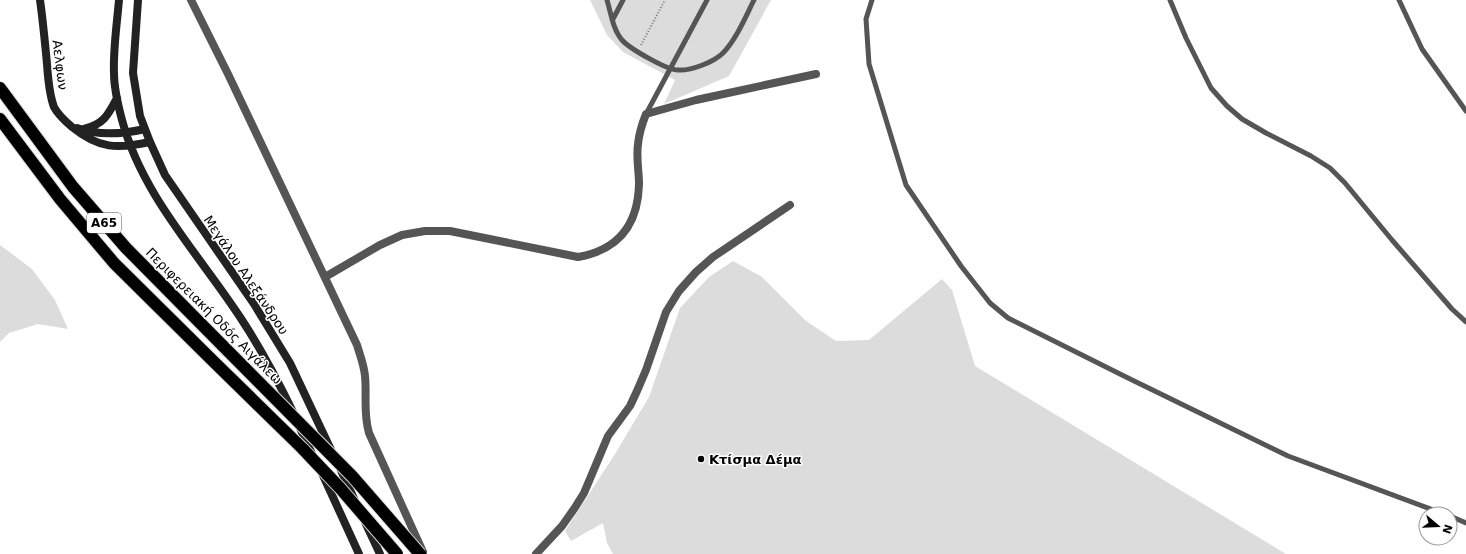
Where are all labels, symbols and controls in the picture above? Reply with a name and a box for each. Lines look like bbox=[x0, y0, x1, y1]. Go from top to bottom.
street label: Αελφων bbox=[49, 39, 71, 91]
road number: Α65 bbox=[87, 213, 121, 233]
street label: Μεγάλου Αλεξάνδρου bbox=[201, 213, 291, 337]
street label: Περιφερειακή Οδός Αιγάλεω bbox=[143, 245, 285, 387]
place label: Κτίσμα Δέμα bbox=[709, 452, 801, 467]
marker: Κτίσμα Δέμα bbox=[696, 454, 706, 464]
north arrow bbox=[1418, 506, 1458, 546]
text: N bbox=[1439, 523, 1455, 536]

